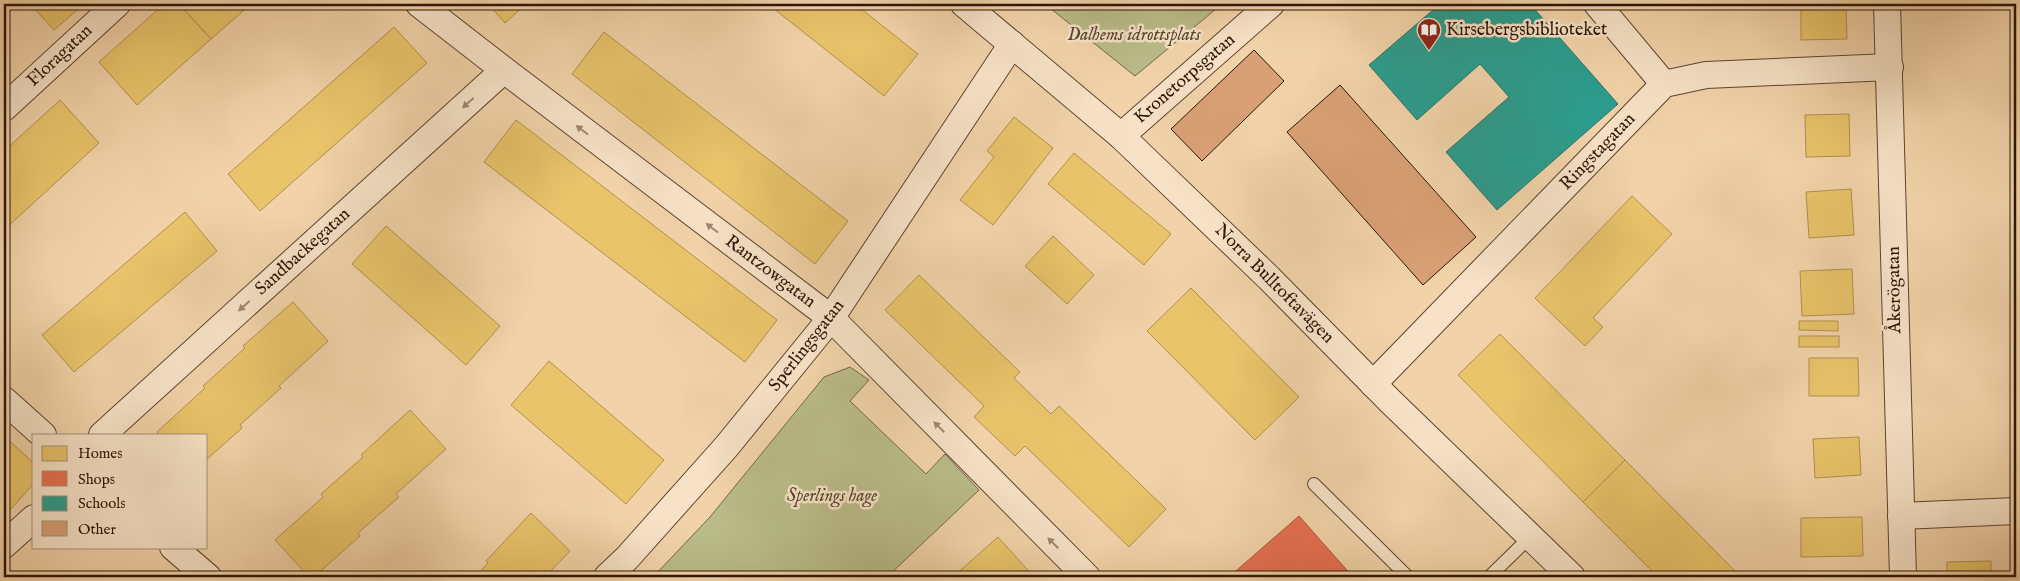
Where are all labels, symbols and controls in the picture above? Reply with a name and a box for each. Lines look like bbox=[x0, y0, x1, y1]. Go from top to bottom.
library icon: Kirsebergsbiblioteket bbox=[1416, 17, 1442, 51]
place label: Kirsebergsbiblioteket bbox=[1446, 19, 1607, 42]
street label: Floragatan bbox=[22, 20, 98, 92]
park label: Dalhems idrottsplats bbox=[1067, 24, 1201, 47]
street label: Kronetorpsgatan bbox=[1130, 29, 1241, 129]
one-way arrow bbox=[462, 97, 474, 109]
street label: Ringstagatan bbox=[1555, 108, 1641, 196]
one-way arrow bbox=[576, 124, 589, 135]
street label: Sandbackegatan bbox=[251, 203, 356, 301]
street label: Norra Bulltoftavägen bbox=[1209, 219, 1339, 349]
one-way arrow bbox=[705, 223, 719, 233]
street label: Rantzowgatan bbox=[720, 230, 820, 314]
street label: Åkerögatan bbox=[1881, 246, 1907, 335]
street label: Sperlingsgatan bbox=[764, 295, 850, 397]
one-way arrow bbox=[238, 300, 250, 312]
one-way arrow bbox=[933, 421, 945, 433]
legend bbox=[32, 434, 208, 548]
text: Homes bbox=[78, 444, 122, 463]
text: Shops bbox=[78, 470, 115, 489]
park label: Sperlings hage bbox=[787, 485, 877, 508]
text: Schools bbox=[78, 494, 126, 513]
text: Other bbox=[78, 520, 116, 539]
one-way arrow bbox=[1047, 537, 1059, 549]

